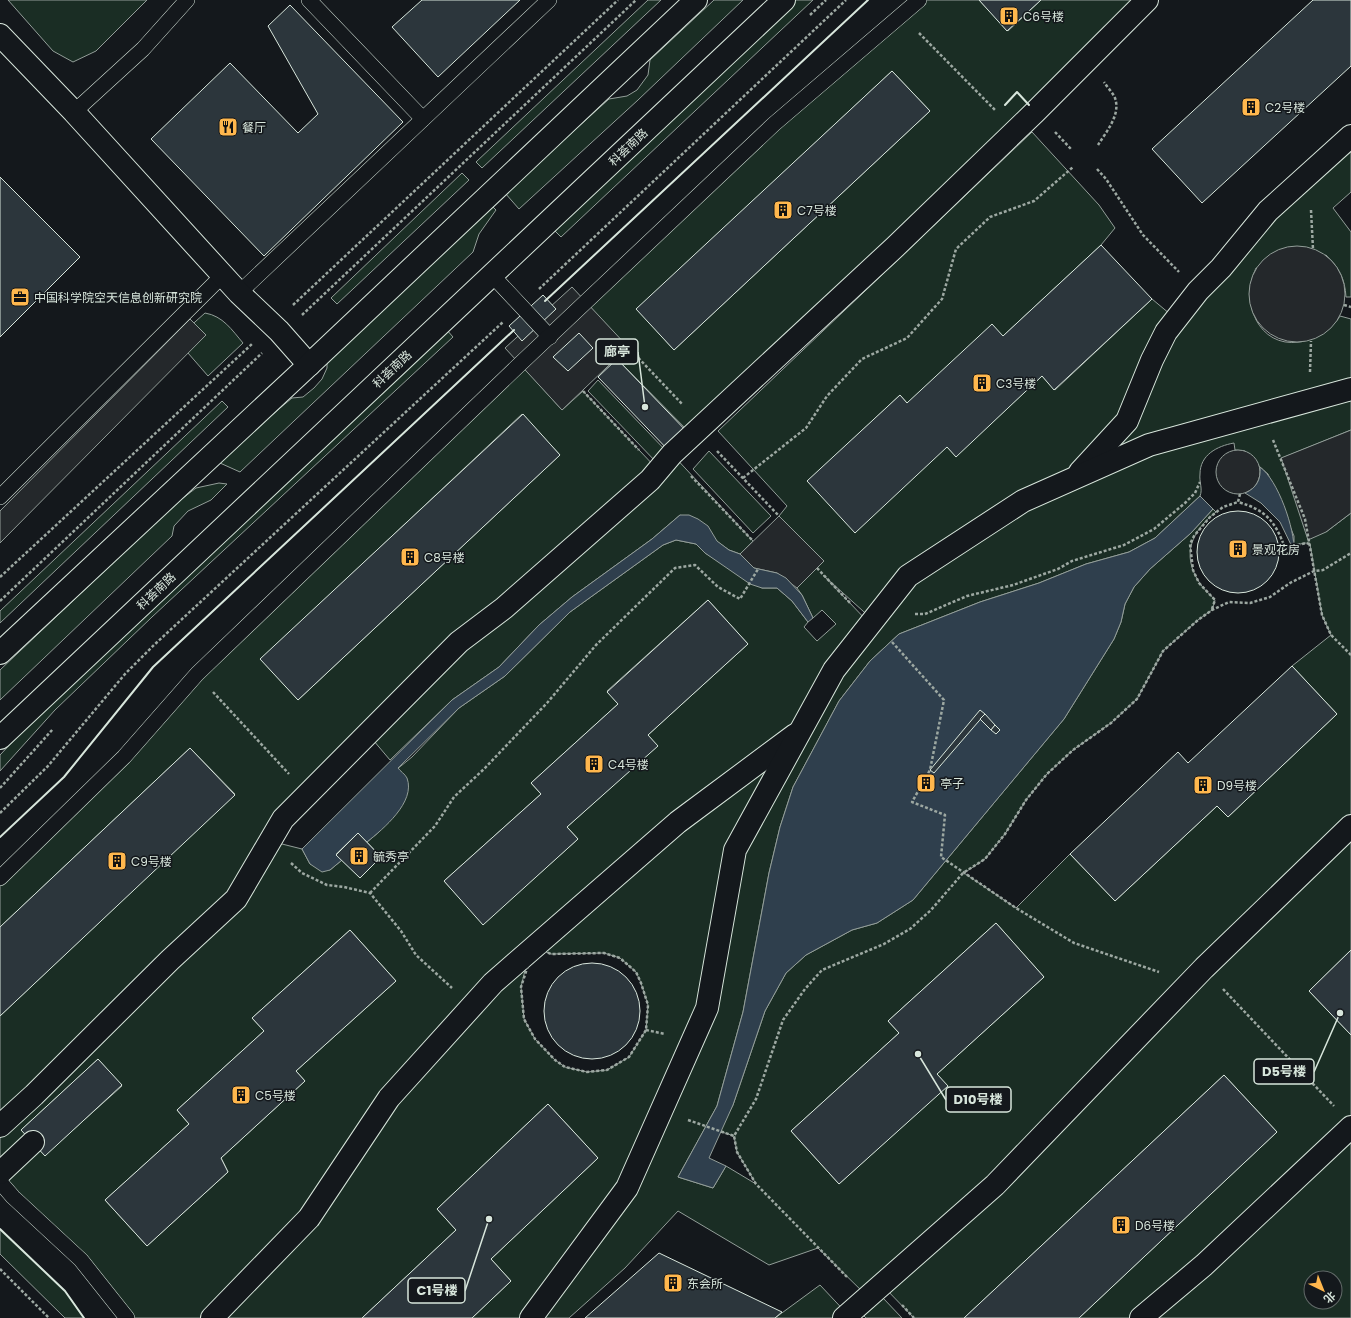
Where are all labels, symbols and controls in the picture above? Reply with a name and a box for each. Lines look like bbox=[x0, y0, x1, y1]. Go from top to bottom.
building icon: C6号楼 bbox=[998, 5, 1020, 27]
place label: C6号楼 bbox=[1023, 8, 1064, 25]
building icon: C2号楼 bbox=[1240, 96, 1262, 118]
place label: C2号楼 bbox=[1265, 99, 1305, 116]
restaurant icon: 餐厅 bbox=[217, 116, 239, 138]
place label: 餐厅 bbox=[242, 119, 266, 136]
street label: 科荟南路 bbox=[605, 124, 651, 170]
building icon: C7号楼 bbox=[772, 199, 794, 221]
place label: C7号楼 bbox=[797, 202, 837, 219]
office icon: 中国科学院空天信息创新研究院 bbox=[9, 286, 31, 308]
place label: 中国科学院空天信息创新研究院 bbox=[34, 289, 202, 306]
callout: 廊亭 bbox=[596, 339, 638, 364]
text: 廊亭 bbox=[604, 342, 630, 361]
street label: 科荟南路 bbox=[369, 346, 415, 392]
building icon: C3号楼 bbox=[971, 372, 993, 394]
place label: C3号楼 bbox=[996, 375, 1036, 392]
building icon: 景观花房 bbox=[1227, 538, 1249, 560]
place label: 景观花房 bbox=[1252, 541, 1300, 558]
building icon: C8号楼 bbox=[399, 546, 421, 568]
place label: C8号楼 bbox=[424, 549, 465, 566]
street label: 科荟南路 bbox=[133, 568, 179, 614]
building icon: C4号楼 bbox=[583, 753, 605, 775]
place label: C4号楼 bbox=[608, 756, 649, 773]
building icon: 亭子 bbox=[915, 772, 937, 794]
building icon: D9号楼 bbox=[1192, 774, 1214, 796]
place label: 亭子 bbox=[940, 775, 964, 792]
place label: D9号楼 bbox=[1217, 777, 1257, 794]
building icon: 毓秀亭 bbox=[348, 845, 370, 867]
place label: 毓秀亭 bbox=[373, 848, 409, 865]
building icon: C9号楼 bbox=[106, 850, 128, 872]
place label: C9号楼 bbox=[131, 853, 172, 870]
callout: D5号楼 bbox=[1254, 1059, 1314, 1084]
text: D5号楼 bbox=[1262, 1062, 1306, 1081]
building icon: C5号楼 bbox=[230, 1084, 252, 1106]
place label: C5号楼 bbox=[255, 1087, 296, 1104]
callout: D10号楼 bbox=[946, 1087, 1011, 1112]
text: D10号楼 bbox=[954, 1090, 1002, 1109]
building icon: D6号楼 bbox=[1110, 1214, 1132, 1236]
place label: D6号楼 bbox=[1135, 1217, 1175, 1234]
north arrow bbox=[1303, 1270, 1343, 1310]
building icon: 东会所 bbox=[662, 1272, 684, 1294]
place label: 东会所 bbox=[687, 1275, 723, 1292]
callout: C1号楼 bbox=[408, 1278, 465, 1303]
text: C1号楼 bbox=[417, 1281, 457, 1300]
text: 北 bbox=[1320, 1288, 1339, 1307]

